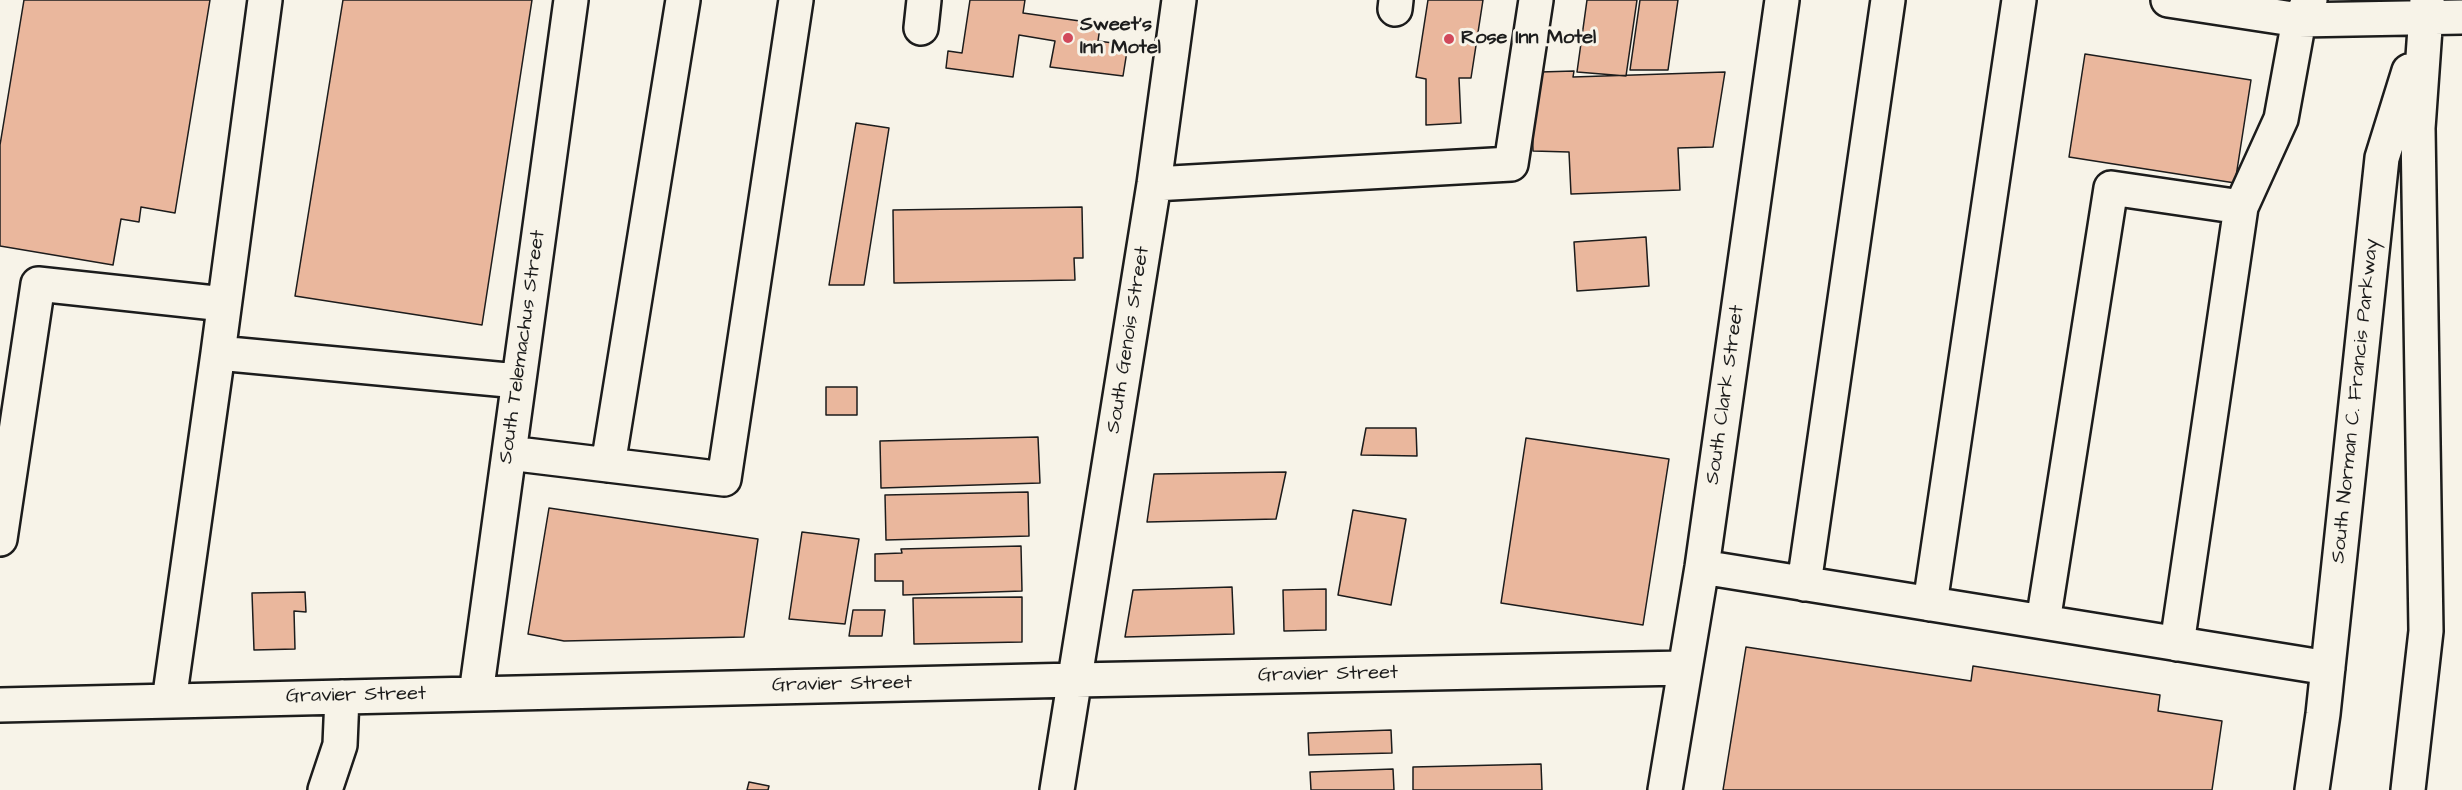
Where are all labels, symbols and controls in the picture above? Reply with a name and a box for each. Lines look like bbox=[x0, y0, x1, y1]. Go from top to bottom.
place label: Sweet's Inn Motel bbox=[1080, 14, 1161, 61]
place label: Rose Inn Motel bbox=[1461, 27, 1596, 51]
marker: Sweet's Inn Motel bbox=[1061, 31, 1075, 45]
marker: Rose Inn Motel bbox=[1442, 32, 1456, 46]
street label: South Telemachus Street bbox=[495, 229, 551, 465]
street label: South Norman C. Francis Parkway bbox=[2327, 238, 2385, 564]
street label: South Genois Street bbox=[1102, 245, 1156, 435]
street label: South Clark Street bbox=[1702, 304, 1750, 486]
street label: Gravier Street bbox=[1258, 662, 1398, 688]
street label: Gravier Street bbox=[772, 672, 912, 698]
street label: Gravier Street bbox=[286, 683, 426, 709]

